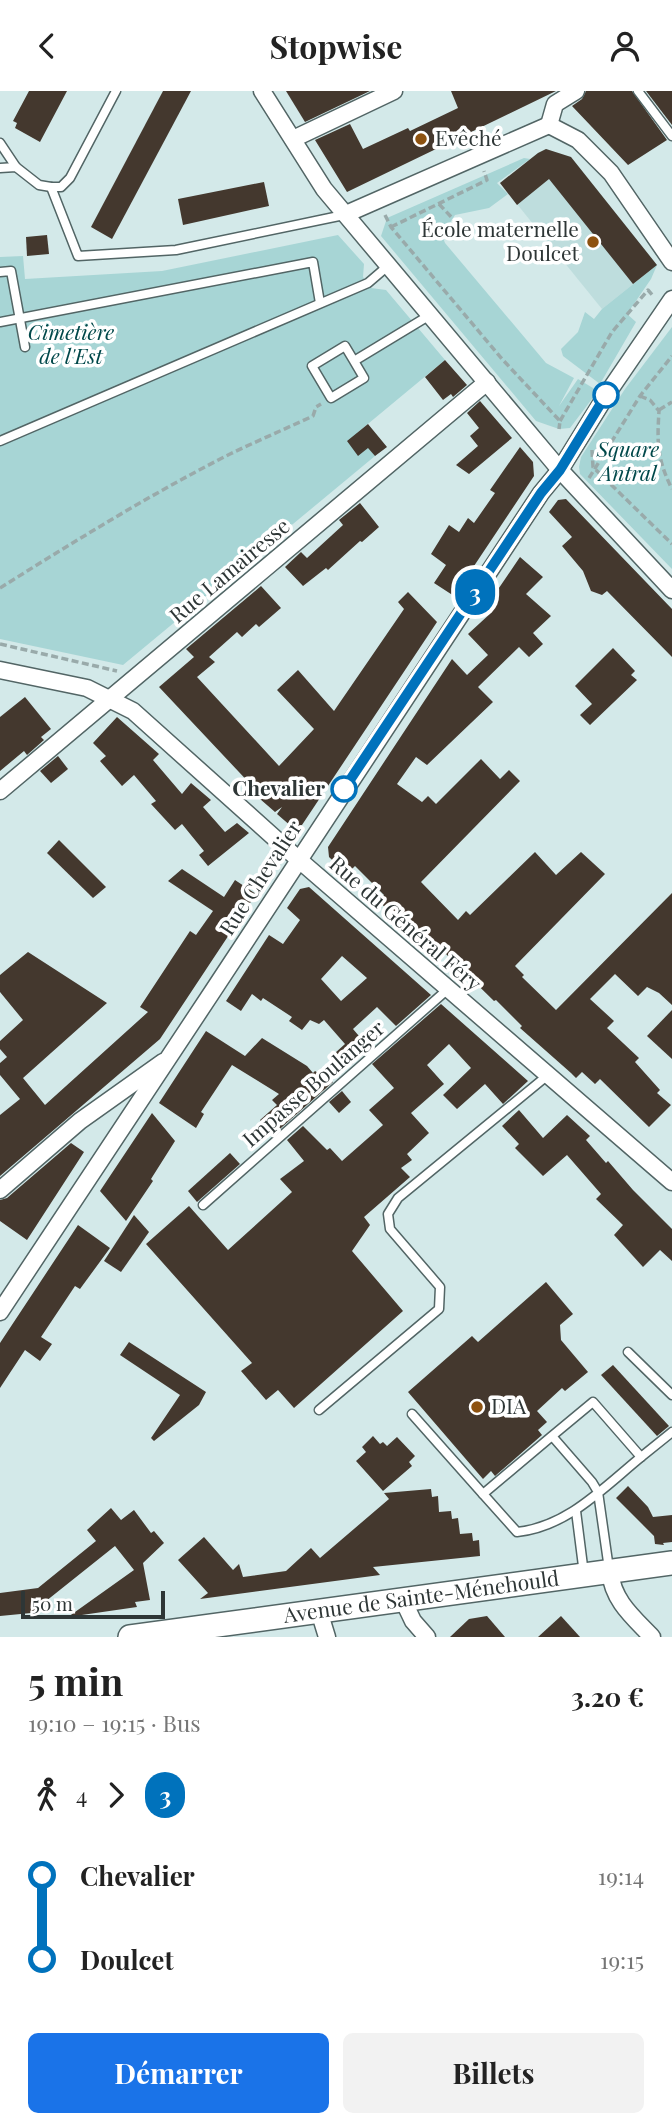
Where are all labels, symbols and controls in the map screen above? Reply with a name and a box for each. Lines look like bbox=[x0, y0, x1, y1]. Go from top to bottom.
text: Stopwise bbox=[270, 24, 402, 67]
icon: back bbox=[28, 27, 66, 65]
icon: person bbox=[606, 27, 644, 65]
place label: Evêché bbox=[435, 123, 502, 151]
marker: Evêché bbox=[413, 131, 429, 147]
place label: École maternelle Doulcet bbox=[421, 214, 580, 266]
marker: École maternelle Doulcet bbox=[585, 234, 601, 250]
park label: Cimetière de l'Est bbox=[28, 317, 114, 369]
unlabelled marker bbox=[593, 382, 619, 408]
park label: Square Antral bbox=[596, 434, 659, 486]
street label: Rue Lamairesse bbox=[163, 511, 295, 628]
line badge: 3 bbox=[452, 569, 498, 615]
text: 3 bbox=[469, 576, 481, 608]
place label: Chevalier bbox=[232, 773, 325, 801]
marker: Chevalier bbox=[331, 776, 357, 802]
street label: Rue Chevalier bbox=[212, 813, 307, 940]
street label: Rue du Général Féry bbox=[324, 849, 489, 997]
street label: Impasse Boulanger bbox=[236, 1013, 390, 1152]
place label: DIA bbox=[491, 1391, 527, 1419]
marker: DIA bbox=[469, 1399, 485, 1415]
street label: Avenue de Sainte-Ménehould bbox=[281, 1563, 560, 1628]
scale bar bbox=[21, 1588, 164, 1620]
text: 50 m bbox=[32, 1590, 73, 1616]
text: 5 min bbox=[28, 1655, 123, 1706]
text: 3.20 € bbox=[571, 1679, 644, 1714]
text: 19:10 – 19:15 · Bus bbox=[28, 1707, 201, 1738]
icon: walk bbox=[28, 1776, 66, 1814]
icon: forward bbox=[97, 1776, 135, 1814]
text: 4 bbox=[76, 1779, 87, 1810]
text: 3 bbox=[159, 1779, 171, 1811]
text: Chevalier bbox=[80, 1858, 195, 1893]
text: 19:14 bbox=[598, 1860, 644, 1891]
text: Doulcet bbox=[80, 1942, 174, 1977]
text: 19:15 bbox=[600, 1944, 644, 1975]
button: Démarrer bbox=[28, 2033, 329, 2113]
button: Billets bbox=[343, 2033, 644, 2113]

